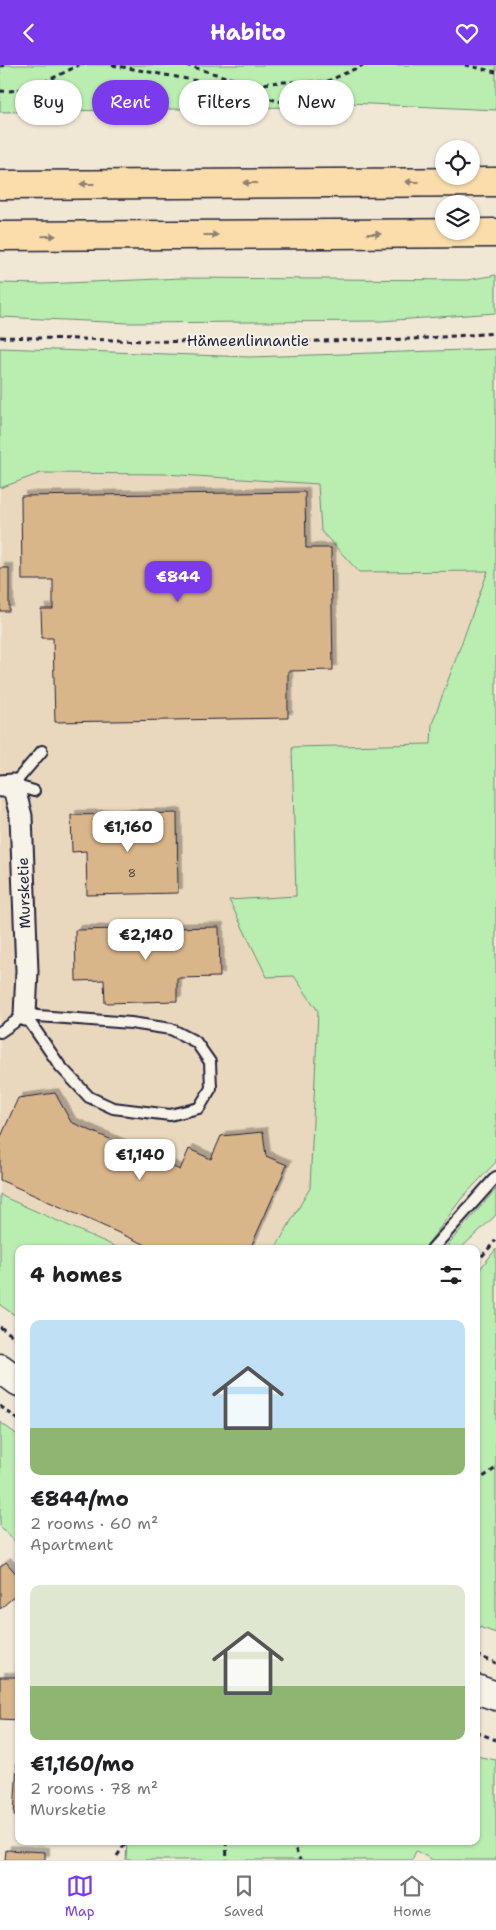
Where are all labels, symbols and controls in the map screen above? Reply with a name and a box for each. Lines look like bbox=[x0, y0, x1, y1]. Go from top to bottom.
text: Habito bbox=[210, 18, 286, 47]
icon: back bbox=[15, 19, 43, 47]
icon: heart bbox=[453, 19, 481, 47]
chip: Buy bbox=[15, 80, 82, 125]
chip: Rent bbox=[92, 80, 169, 125]
chip: Filters bbox=[179, 80, 269, 125]
chip: New bbox=[279, 80, 354, 125]
map controls bbox=[435, 140, 480, 240]
button: locate bbox=[435, 140, 480, 185]
one-way arrow bbox=[404, 178, 420, 186]
one-way arrow bbox=[242, 179, 258, 187]
one-way arrow bbox=[79, 181, 95, 189]
button: layers bbox=[435, 195, 480, 240]
one-way arrow bbox=[366, 230, 382, 238]
one-way arrow bbox=[203, 231, 219, 239]
one-way arrow bbox=[41, 232, 57, 240]
street label: Hämeenlinnantie bbox=[187, 331, 309, 351]
pin: €844 bbox=[148, 561, 208, 603]
text: €844 bbox=[156, 566, 200, 587]
pin: €1,160 bbox=[87, 811, 169, 853]
text: €1,160 bbox=[103, 816, 153, 837]
street label: Mursketie bbox=[13, 857, 35, 929]
house number: 8 bbox=[128, 865, 136, 881]
pin: €2,140 bbox=[105, 919, 187, 961]
text: €2,140 bbox=[119, 924, 173, 945]
pin: €1,140 bbox=[99, 1139, 181, 1181]
text: €1,140 bbox=[115, 1144, 165, 1165]
text: 4 homes bbox=[30, 1261, 122, 1289]
icon: filters bbox=[437, 1261, 465, 1289]
icon: home bbox=[203, 1353, 293, 1443]
text: €844/mo bbox=[30, 1485, 129, 1513]
text: 2 rooms · 60 m² bbox=[30, 1513, 158, 1534]
text: Apartment bbox=[30, 1534, 113, 1555]
icon: home bbox=[203, 1618, 293, 1708]
text: €1,160/mo bbox=[30, 1750, 134, 1778]
text: 2 rooms · 78 m² bbox=[30, 1778, 158, 1799]
text: Mursketie bbox=[30, 1799, 106, 1820]
tab: Map bbox=[65, 1872, 95, 1920]
tab: Saved bbox=[224, 1872, 264, 1920]
tab: Home bbox=[393, 1872, 431, 1920]

